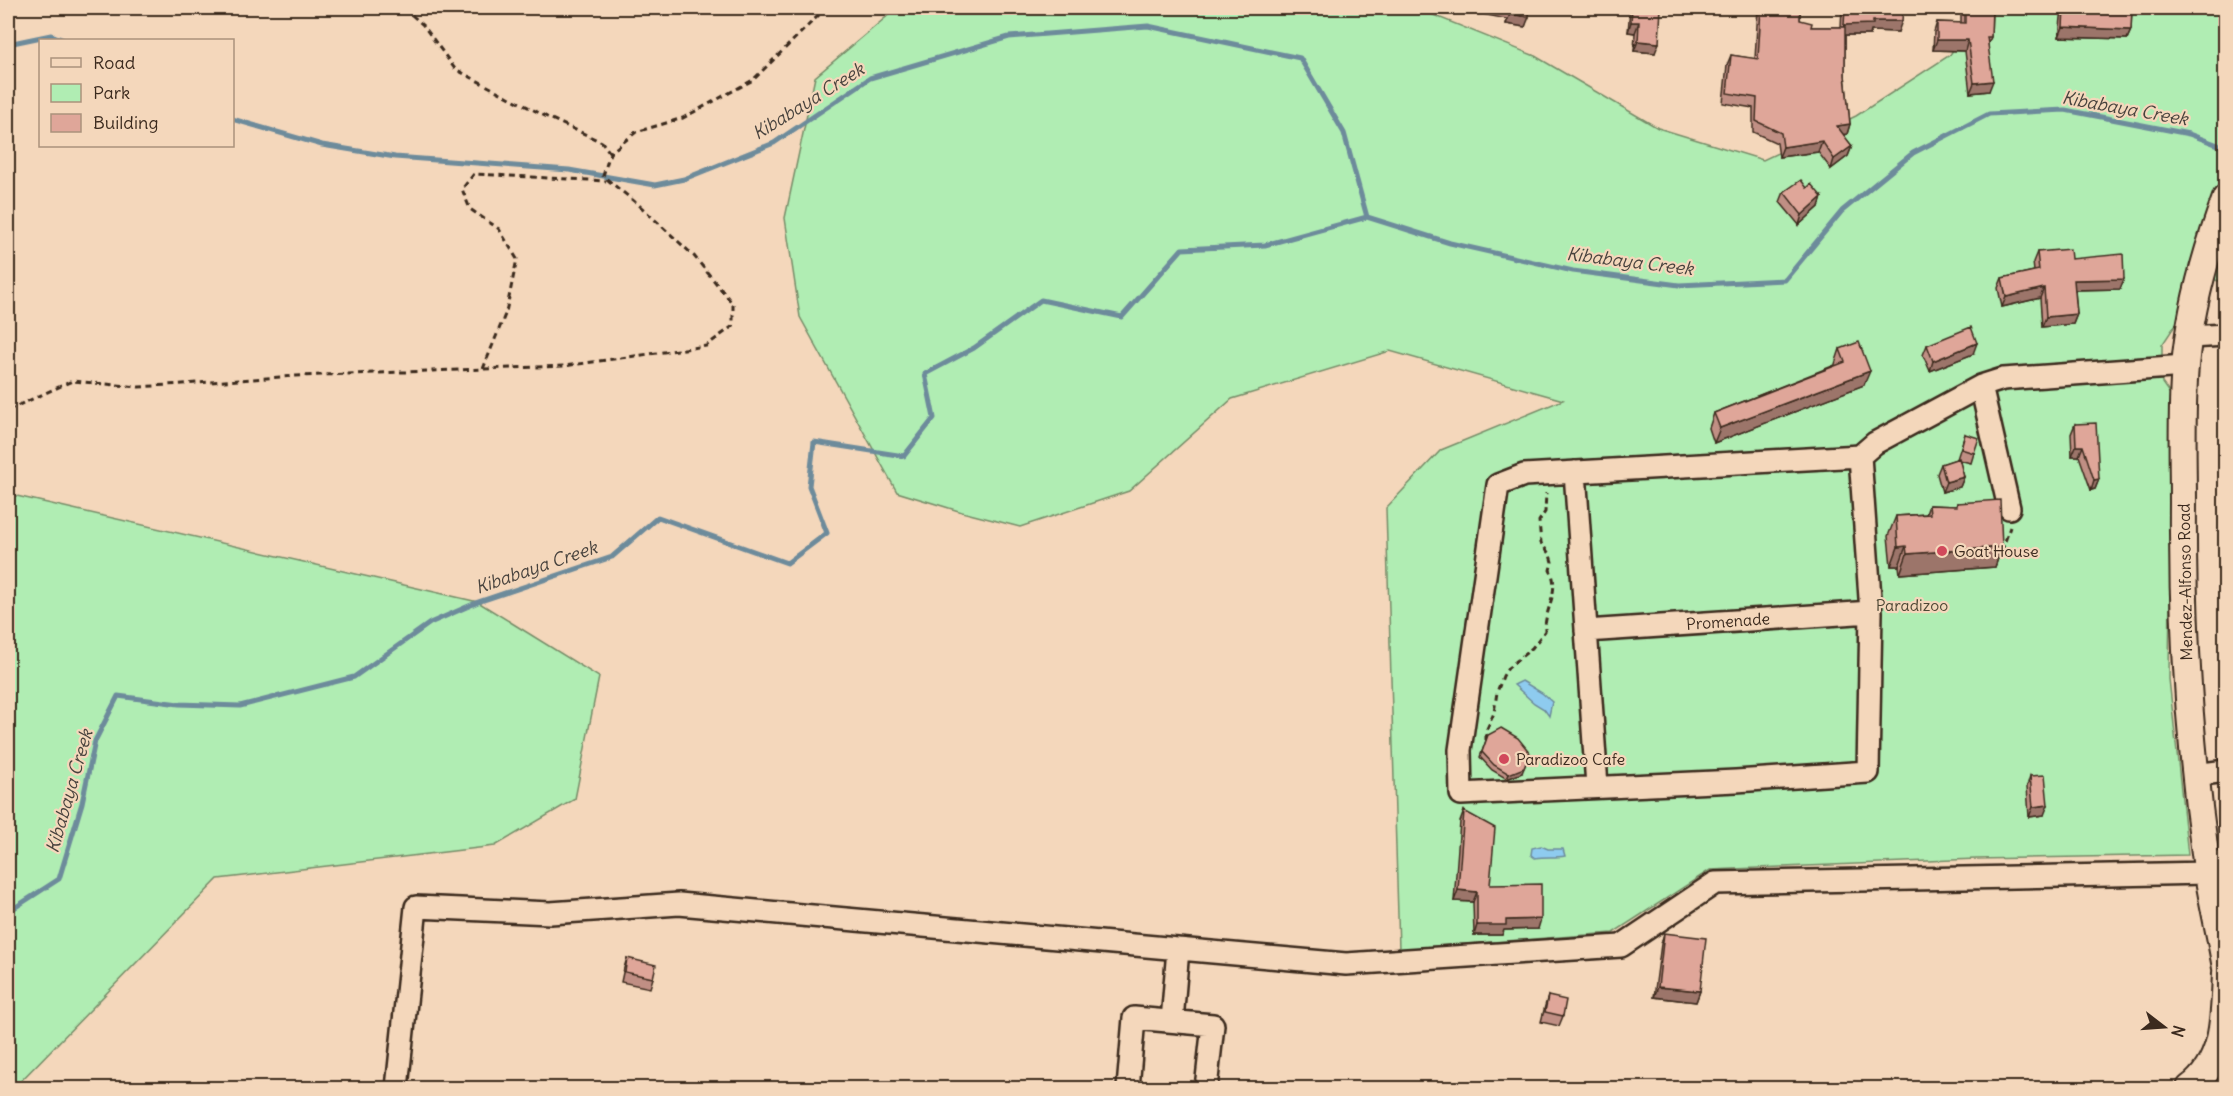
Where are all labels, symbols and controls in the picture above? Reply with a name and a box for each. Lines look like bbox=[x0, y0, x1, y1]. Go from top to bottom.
legend bbox=[39, 39, 234, 147]
text: Road bbox=[93, 51, 136, 74]
water label: Kibabaya Creek bbox=[748, 57, 870, 145]
text: Park bbox=[93, 81, 130, 104]
water label: Kibabaya Creek bbox=[2060, 86, 2192, 131]
text: Building bbox=[93, 111, 158, 134]
water label: Kibabaya Creek bbox=[1565, 242, 1696, 280]
street label: Mendez-Alfonso Road bbox=[2174, 503, 2196, 661]
water label: Kibabaya Creek bbox=[472, 535, 602, 599]
place label: Goat House bbox=[1954, 541, 2039, 561]
marker: Goat House bbox=[1935, 544, 1949, 558]
park label: Paradizoo bbox=[1876, 595, 1948, 615]
street label: Promenade bbox=[1685, 608, 1771, 634]
water label: Kibabaya Creek bbox=[40, 725, 98, 855]
place label: Paradizoo Cafe bbox=[1516, 749, 1625, 769]
marker: Paradizoo Cafe bbox=[1497, 752, 1511, 766]
north arrow bbox=[2134, 997, 2194, 1057]
text: N bbox=[2167, 1023, 2190, 1040]

